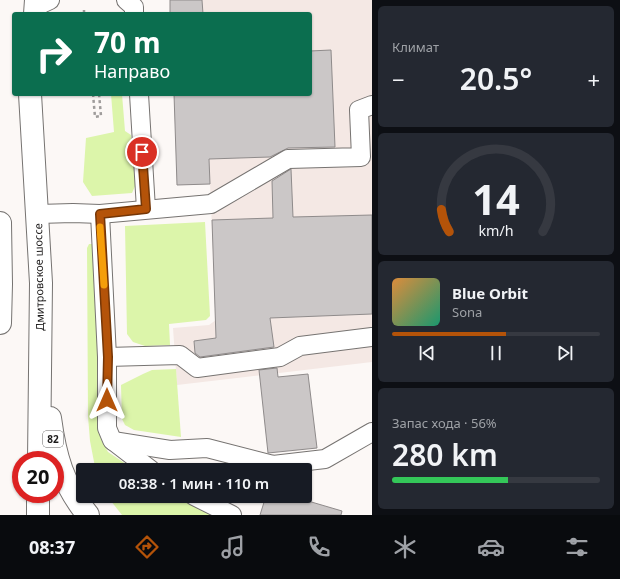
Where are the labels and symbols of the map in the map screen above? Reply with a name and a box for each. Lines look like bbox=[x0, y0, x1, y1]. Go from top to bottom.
pin bbox=[125, 135, 159, 169]
street label: Дмитровское шоссе bbox=[30, 223, 47, 331]
position arrow bbox=[86, 379, 128, 421]
road number: 82 bbox=[43, 431, 63, 447]
speed limit sign: 20 bbox=[12, 451, 64, 503]

